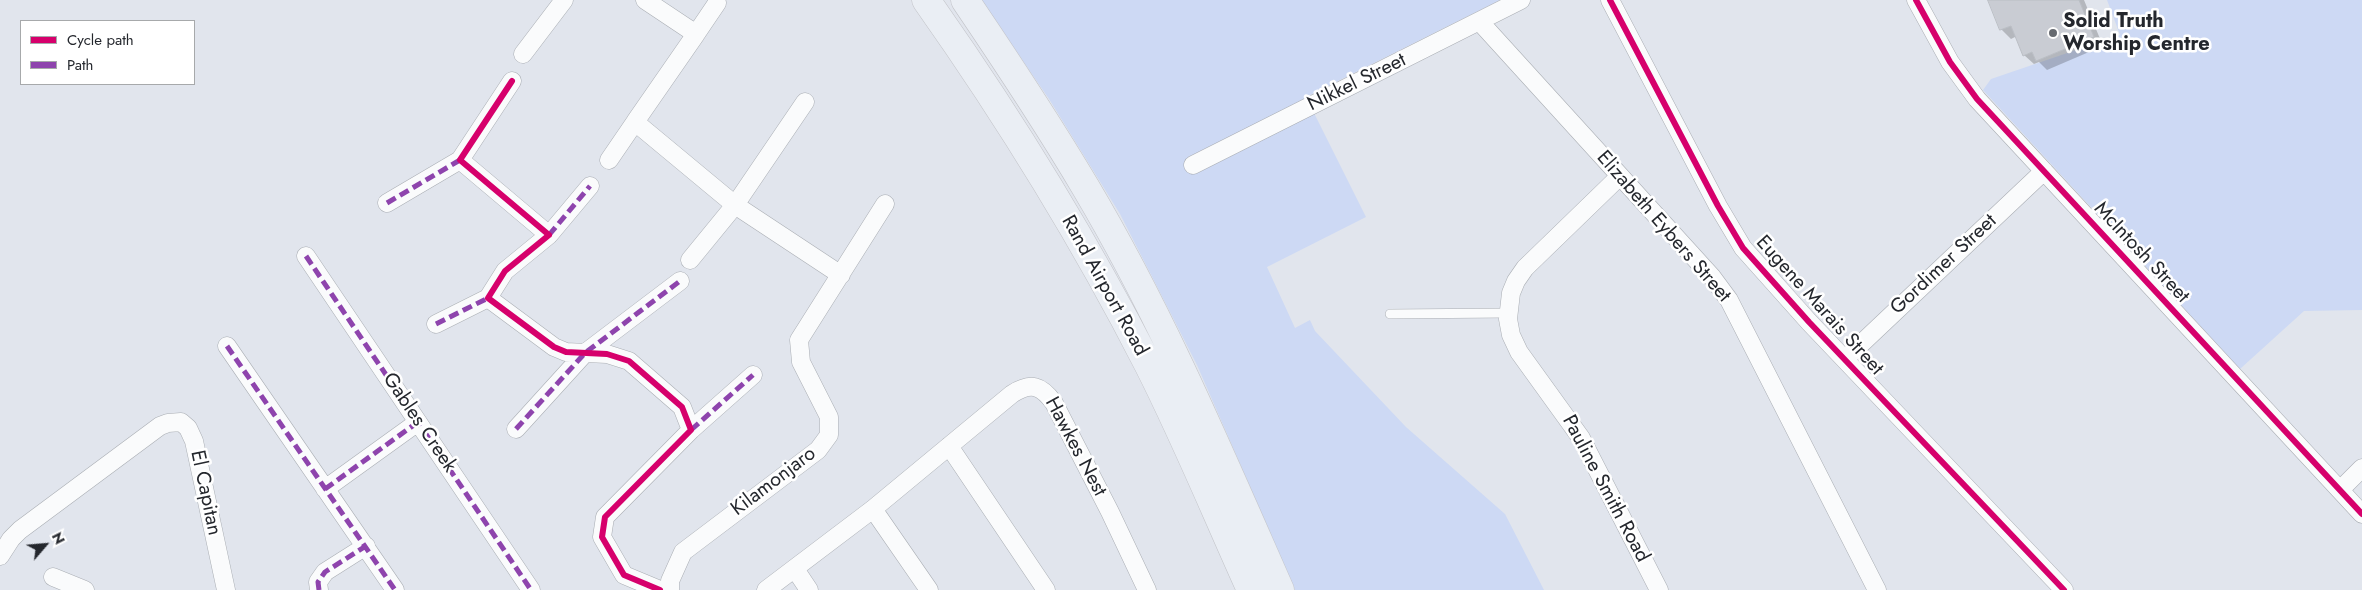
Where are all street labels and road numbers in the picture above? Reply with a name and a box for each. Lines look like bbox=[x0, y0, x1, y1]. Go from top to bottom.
street label: Nikkel Street bbox=[1304, 49, 1410, 117]
street label: Elizabeth Eybers Street bbox=[1591, 146, 1735, 308]
street label: McIntosh Street bbox=[2088, 198, 2194, 308]
street label: Gordimer Street bbox=[1886, 210, 2002, 320]
street label: Rand Airport Road bbox=[1055, 211, 1153, 361]
street label: Eugene Marais Street bbox=[1750, 231, 1888, 381]
street label: Gables Creek bbox=[377, 369, 461, 477]
street label: Hawkes Nest bbox=[1039, 393, 1111, 501]
street label: Pauline Smith Road bbox=[1556, 411, 1654, 567]
street label: Kilamonjaro bbox=[727, 442, 821, 522]
street label: El Capitan bbox=[184, 448, 226, 538]

